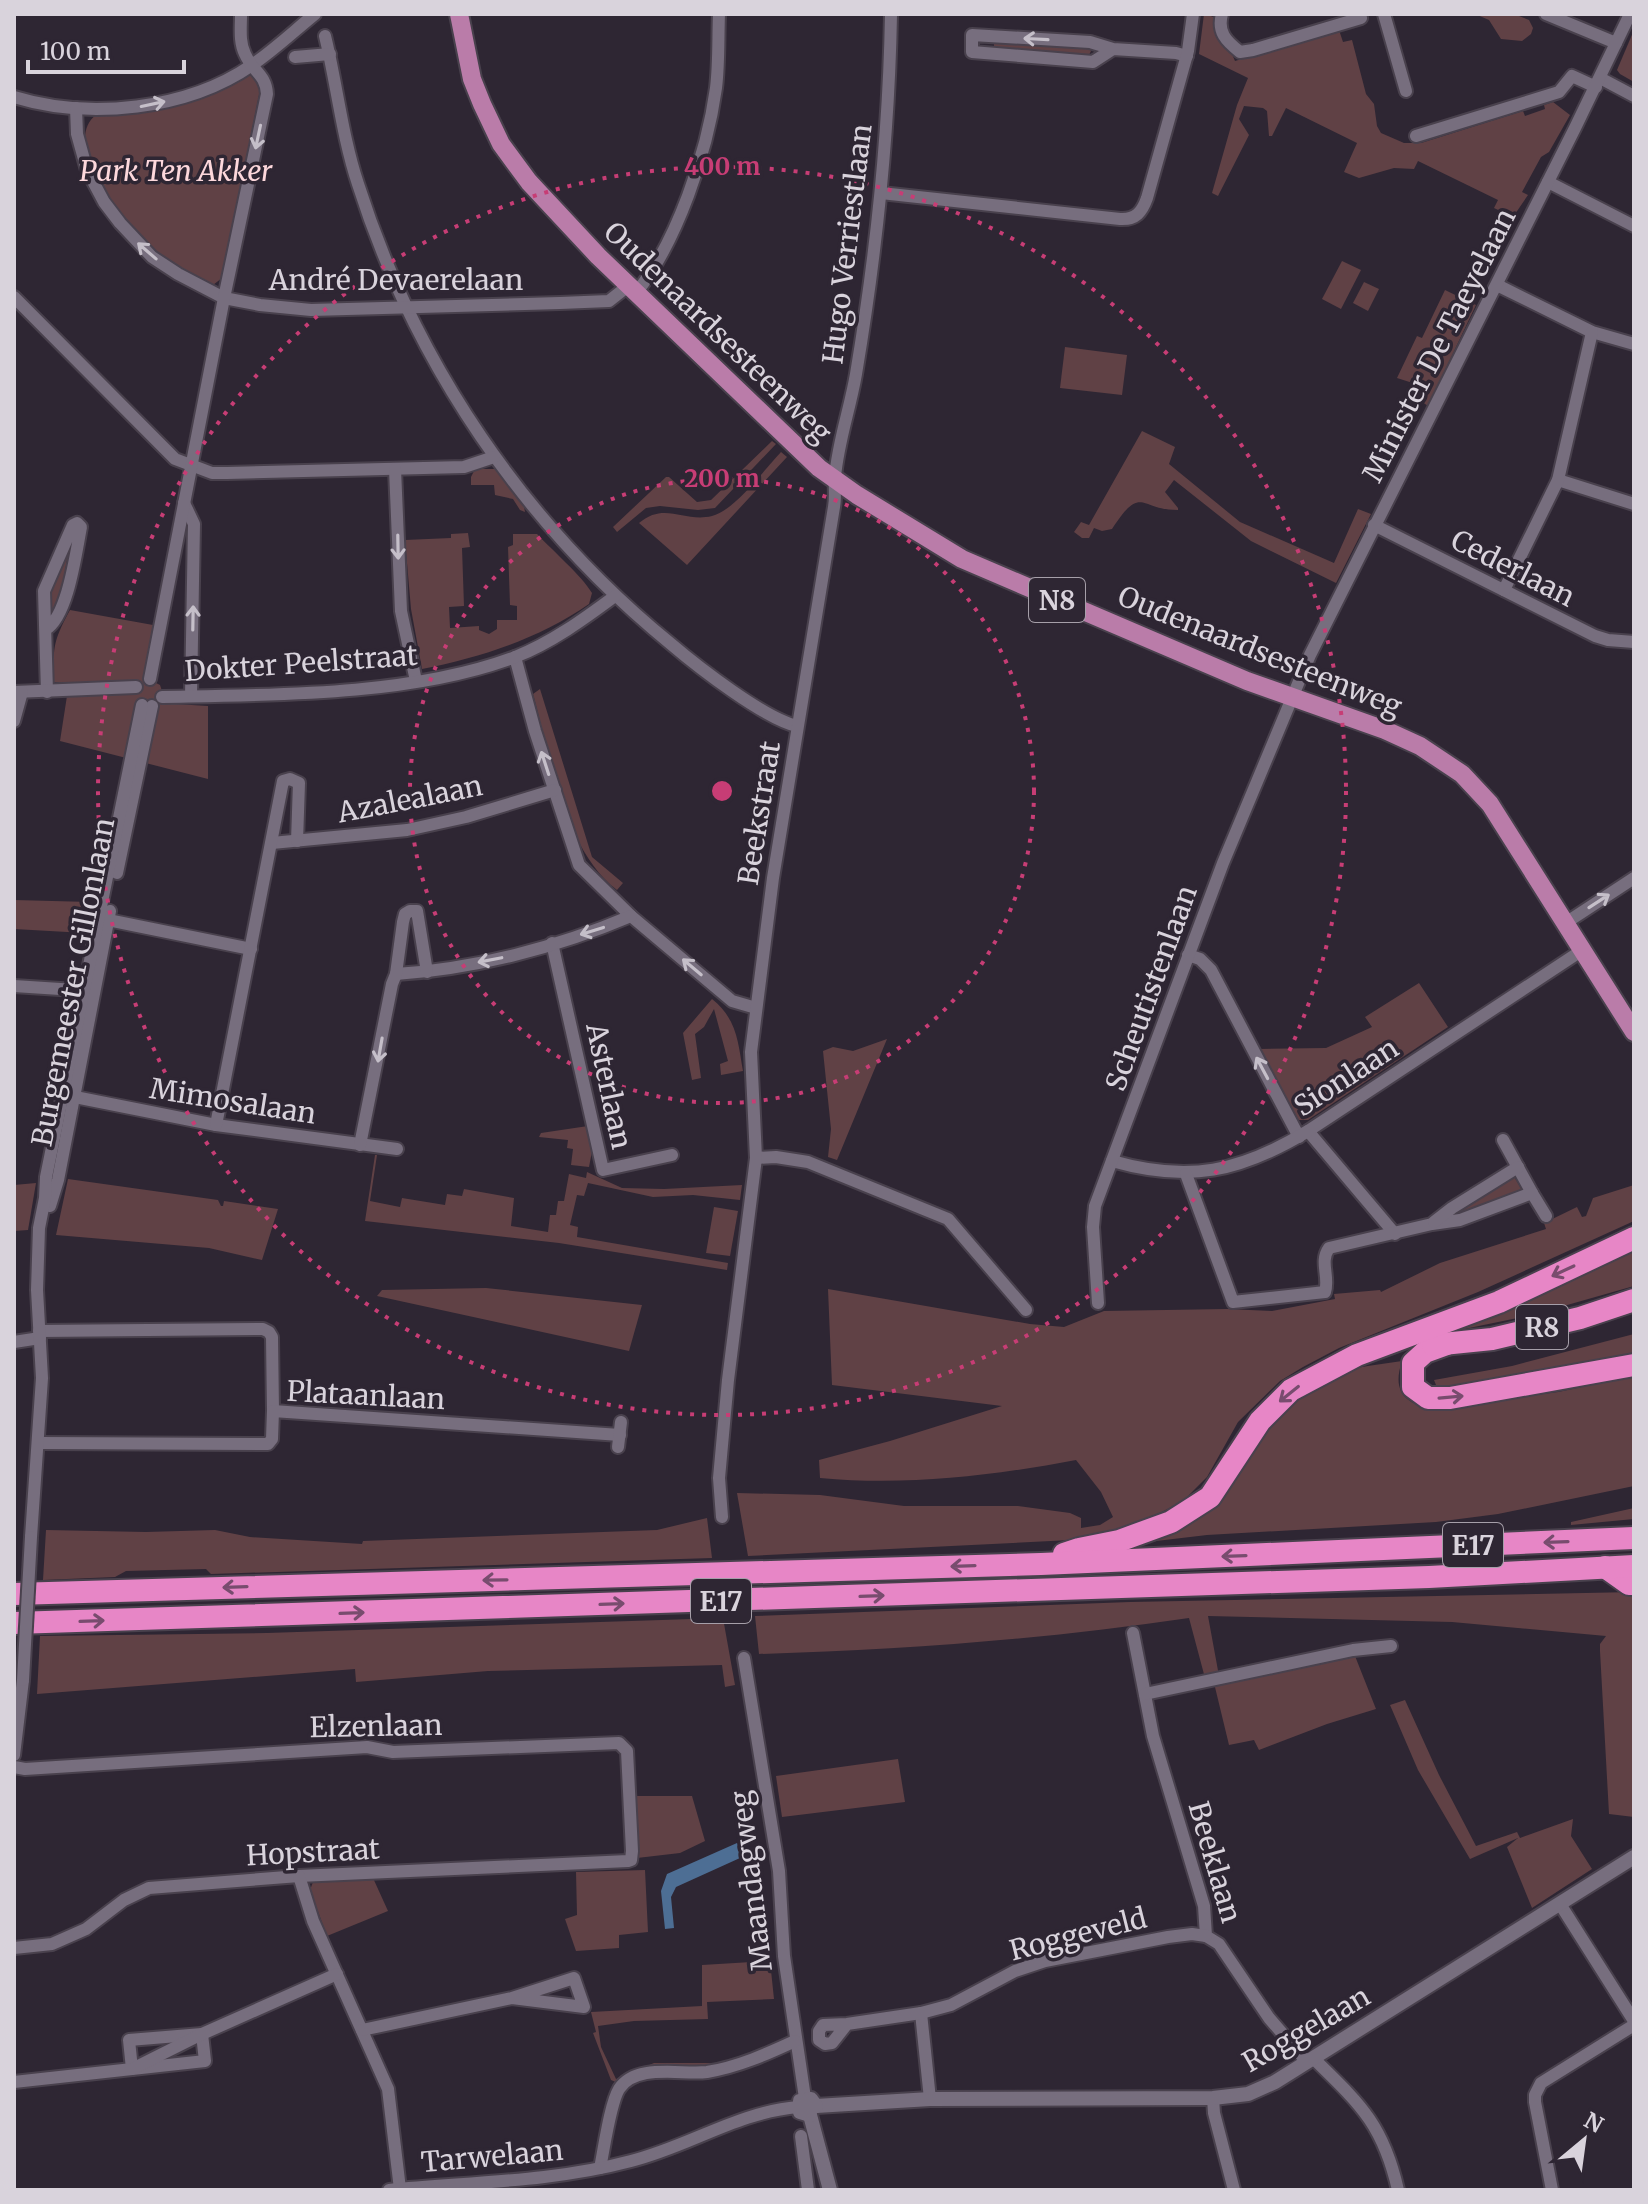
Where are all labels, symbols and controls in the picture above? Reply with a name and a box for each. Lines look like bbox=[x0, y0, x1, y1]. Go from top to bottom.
scale bar bbox=[28, 24, 184, 74]
one-way arrow bbox=[1023, 31, 1050, 46]
text: 100 m bbox=[40, 36, 111, 67]
one-way arrow bbox=[140, 96, 166, 111]
street label: Hugo Verriestlaan bbox=[814, 122, 880, 366]
one-way arrow bbox=[250, 124, 265, 149]
text: 400 m bbox=[684, 151, 760, 182]
park label: Park Ten Akker bbox=[80, 153, 273, 189]
street label: Minister De Taeyelaan bbox=[1354, 202, 1524, 488]
street label: Oudenaardsesteenweg bbox=[597, 214, 840, 450]
one-way arrow bbox=[137, 242, 158, 260]
street label: André Devaerelaan bbox=[268, 262, 523, 298]
text: 200 m bbox=[684, 463, 760, 494]
street label: Cederlaan bbox=[1445, 522, 1581, 614]
one-way arrow bbox=[390, 533, 405, 560]
road number: N8 bbox=[1029, 578, 1085, 622]
street label: Oudenaardsesteenweg bbox=[1113, 578, 1407, 724]
one-way arrow bbox=[185, 605, 200, 632]
street label: Dokter Peelstraat bbox=[183, 637, 419, 689]
street label: Beekstraat bbox=[730, 739, 788, 887]
one-way arrow bbox=[537, 750, 552, 775]
street label: Azalealaan bbox=[333, 767, 486, 831]
centre of rings bbox=[708, 777, 736, 805]
street label: Burgemeester Gillonlaan bbox=[23, 815, 123, 1149]
street label: Scheutistenlaan bbox=[1097, 880, 1205, 1096]
one-way arrow bbox=[1587, 892, 1609, 909]
one-way arrow bbox=[580, 925, 605, 939]
one-way arrow bbox=[478, 953, 503, 968]
one-way arrow bbox=[682, 958, 702, 976]
street label: Asterlaan bbox=[578, 1019, 640, 1152]
street label: Sionlaan bbox=[1287, 1030, 1405, 1124]
one-way arrow bbox=[371, 1037, 386, 1063]
one-way arrow bbox=[1254, 1057, 1270, 1080]
street label: Mimosalaan bbox=[147, 1070, 319, 1132]
one-way arrow bbox=[1552, 1264, 1576, 1279]
road number: R8 bbox=[1516, 1305, 1568, 1349]
street label: Plataanlaan bbox=[286, 1373, 446, 1417]
one-way arrow bbox=[1280, 1385, 1300, 1403]
one-way arrow bbox=[1437, 1389, 1464, 1404]
road number: E17 bbox=[1443, 1523, 1503, 1567]
one-way arrow bbox=[1543, 1534, 1570, 1549]
one-way arrow bbox=[1221, 1548, 1248, 1563]
one-way arrow bbox=[950, 1559, 977, 1574]
one-way arrow bbox=[482, 1573, 509, 1588]
one-way arrow bbox=[222, 1579, 249, 1594]
road number: E17 bbox=[691, 1579, 751, 1623]
one-way arrow bbox=[858, 1588, 885, 1603]
one-way arrow bbox=[598, 1597, 625, 1612]
one-way arrow bbox=[338, 1605, 365, 1620]
one-way arrow bbox=[78, 1614, 105, 1629]
street label: Elzenlaan bbox=[309, 1707, 443, 1745]
street label: Maandagweg bbox=[722, 1789, 780, 1973]
street label: Beeklaan bbox=[1181, 1797, 1249, 1927]
street label: Hopstraat bbox=[245, 1831, 381, 1873]
street label: Roggeveld bbox=[1006, 1900, 1150, 1968]
street label: Roggelaan bbox=[1236, 1978, 1376, 2080]
north arrow bbox=[1544, 2100, 1624, 2180]
text: N bbox=[1579, 2106, 1609, 2139]
street label: Tarwelaan bbox=[419, 2132, 565, 2180]

